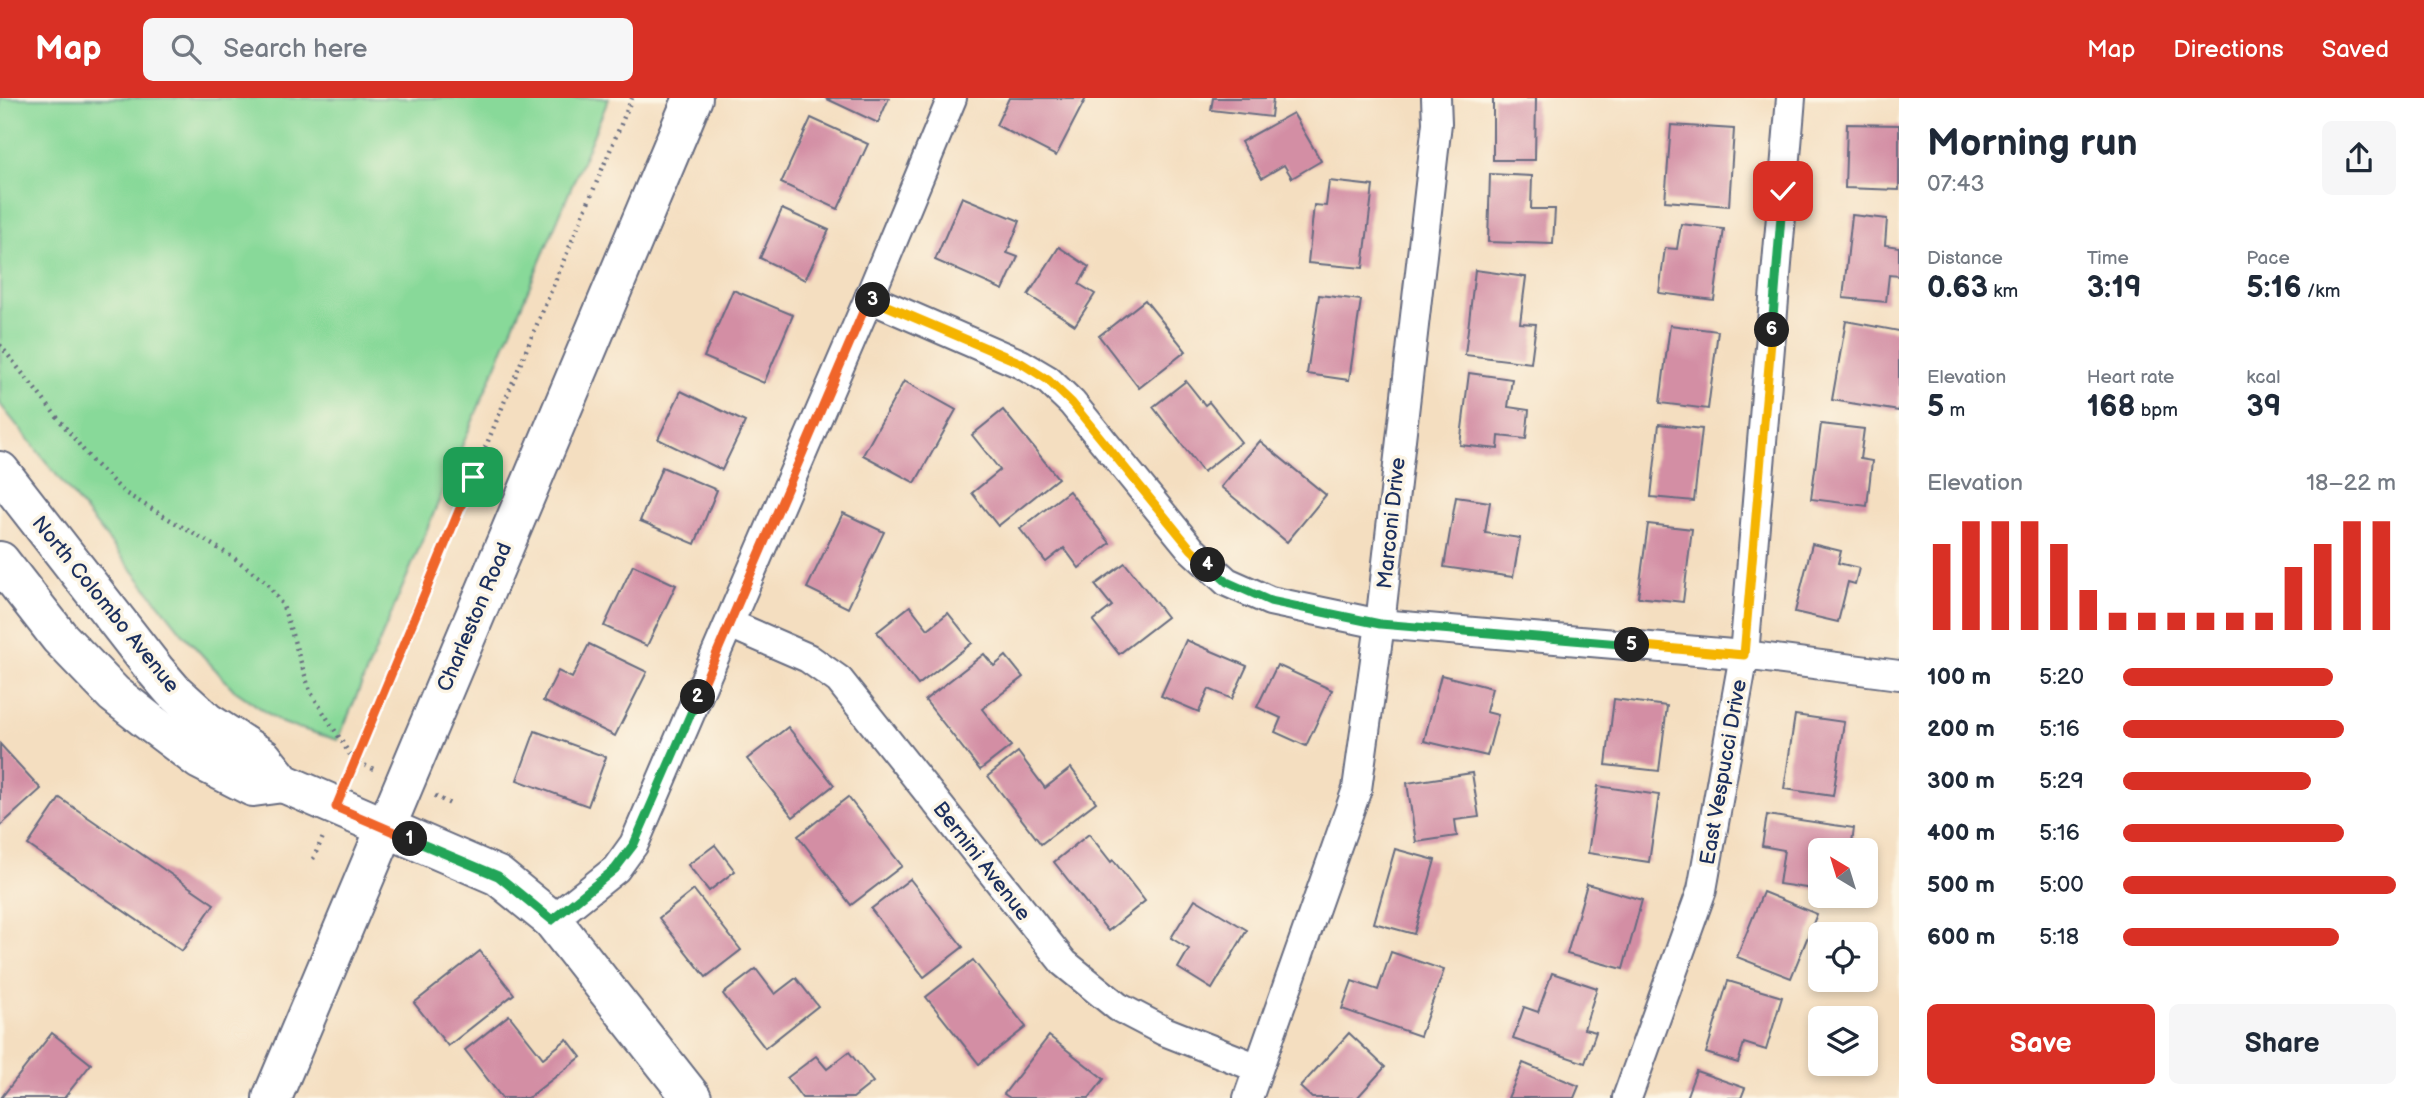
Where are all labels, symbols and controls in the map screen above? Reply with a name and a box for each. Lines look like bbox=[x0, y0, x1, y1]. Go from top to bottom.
search box bbox=[143, 18, 633, 81]
text: Map bbox=[35, 29, 101, 69]
icon: search bbox=[167, 30, 205, 68]
text: Search here bbox=[223, 34, 367, 65]
text: Map bbox=[2087, 35, 2135, 64]
text: Directions bbox=[2173, 35, 2284, 64]
text: Saved bbox=[2322, 35, 2389, 64]
text: Morning run bbox=[1927, 121, 2138, 166]
button: share bbox=[2322, 121, 2396, 195]
pin bbox=[1753, 161, 1813, 221]
text: 07:43 bbox=[1927, 170, 1985, 198]
icon: check bbox=[1764, 172, 1802, 210]
text: Distance bbox=[1927, 247, 2003, 270]
text: Time bbox=[2087, 247, 2129, 270]
text: Pace bbox=[2246, 247, 2290, 270]
text: 0.63 bbox=[1927, 270, 1988, 306]
text: 3:19 bbox=[2087, 270, 2142, 306]
text: 5:16 bbox=[2246, 270, 2302, 306]
text: km bbox=[1988, 280, 2018, 303]
text: /km bbox=[2302, 280, 2340, 303]
pin: 3 bbox=[856, 282, 890, 318]
text: 3 bbox=[867, 288, 878, 311]
pin: 6 bbox=[1754, 313, 1790, 348]
text: 6 bbox=[1766, 318, 1777, 341]
text: Elevation bbox=[1927, 366, 2006, 389]
text: Heart rate bbox=[2087, 366, 2174, 389]
text: kcal bbox=[2246, 366, 2280, 389]
text: 5 bbox=[1927, 389, 1944, 425]
text: 168 bbox=[2087, 389, 2136, 425]
text: 39 bbox=[2246, 389, 2281, 425]
text: m bbox=[1944, 399, 1965, 422]
text: bpm bbox=[2136, 399, 2178, 422]
pin bbox=[443, 447, 503, 507]
street label: Marconi Drive bbox=[1372, 456, 1411, 590]
icon: arrive bbox=[454, 458, 492, 496]
text: Elevation bbox=[1927, 469, 2023, 497]
text: 18–22 m bbox=[2306, 469, 2396, 497]
street label: North Colombo Avenue bbox=[27, 511, 185, 698]
street label: Charleston Road bbox=[432, 539, 517, 695]
pin: 4 bbox=[1190, 547, 1226, 582]
text: 4 bbox=[1202, 553, 1213, 576]
pin: 5 bbox=[1614, 628, 1650, 662]
text: 5 bbox=[1626, 633, 1637, 656]
text: 100 m bbox=[1927, 663, 1991, 691]
text: 5:20 bbox=[2039, 663, 2084, 691]
street label: East Vespucci Drive bbox=[1695, 677, 1752, 867]
pin: 2 bbox=[680, 680, 716, 714]
text: 2 bbox=[692, 685, 703, 708]
text: 200 m bbox=[1927, 715, 1995, 743]
text: 5:16 bbox=[2039, 715, 2080, 743]
text: 300 m bbox=[1927, 767, 1995, 795]
text: 5:29 bbox=[2039, 767, 2084, 795]
street label: Bernini Avenue bbox=[927, 797, 1036, 926]
text: 400 m bbox=[1927, 819, 1995, 847]
text: 5:16 bbox=[2039, 819, 2080, 847]
pin: 1 bbox=[392, 822, 428, 856]
text: 1 bbox=[406, 827, 414, 850]
north arrow bbox=[1808, 838, 1878, 908]
map controls bbox=[1808, 838, 1878, 1076]
text: 500 m bbox=[1927, 871, 1995, 899]
text: 5:00 bbox=[2039, 871, 2084, 899]
button: locate bbox=[1808, 922, 1878, 992]
text: 600 m bbox=[1927, 923, 1995, 951]
text: 5:18 bbox=[2039, 923, 2079, 951]
button: Save bbox=[1927, 1004, 2155, 1084]
button: Share bbox=[2169, 1004, 2396, 1084]
button: layers bbox=[1808, 1006, 1878, 1076]

